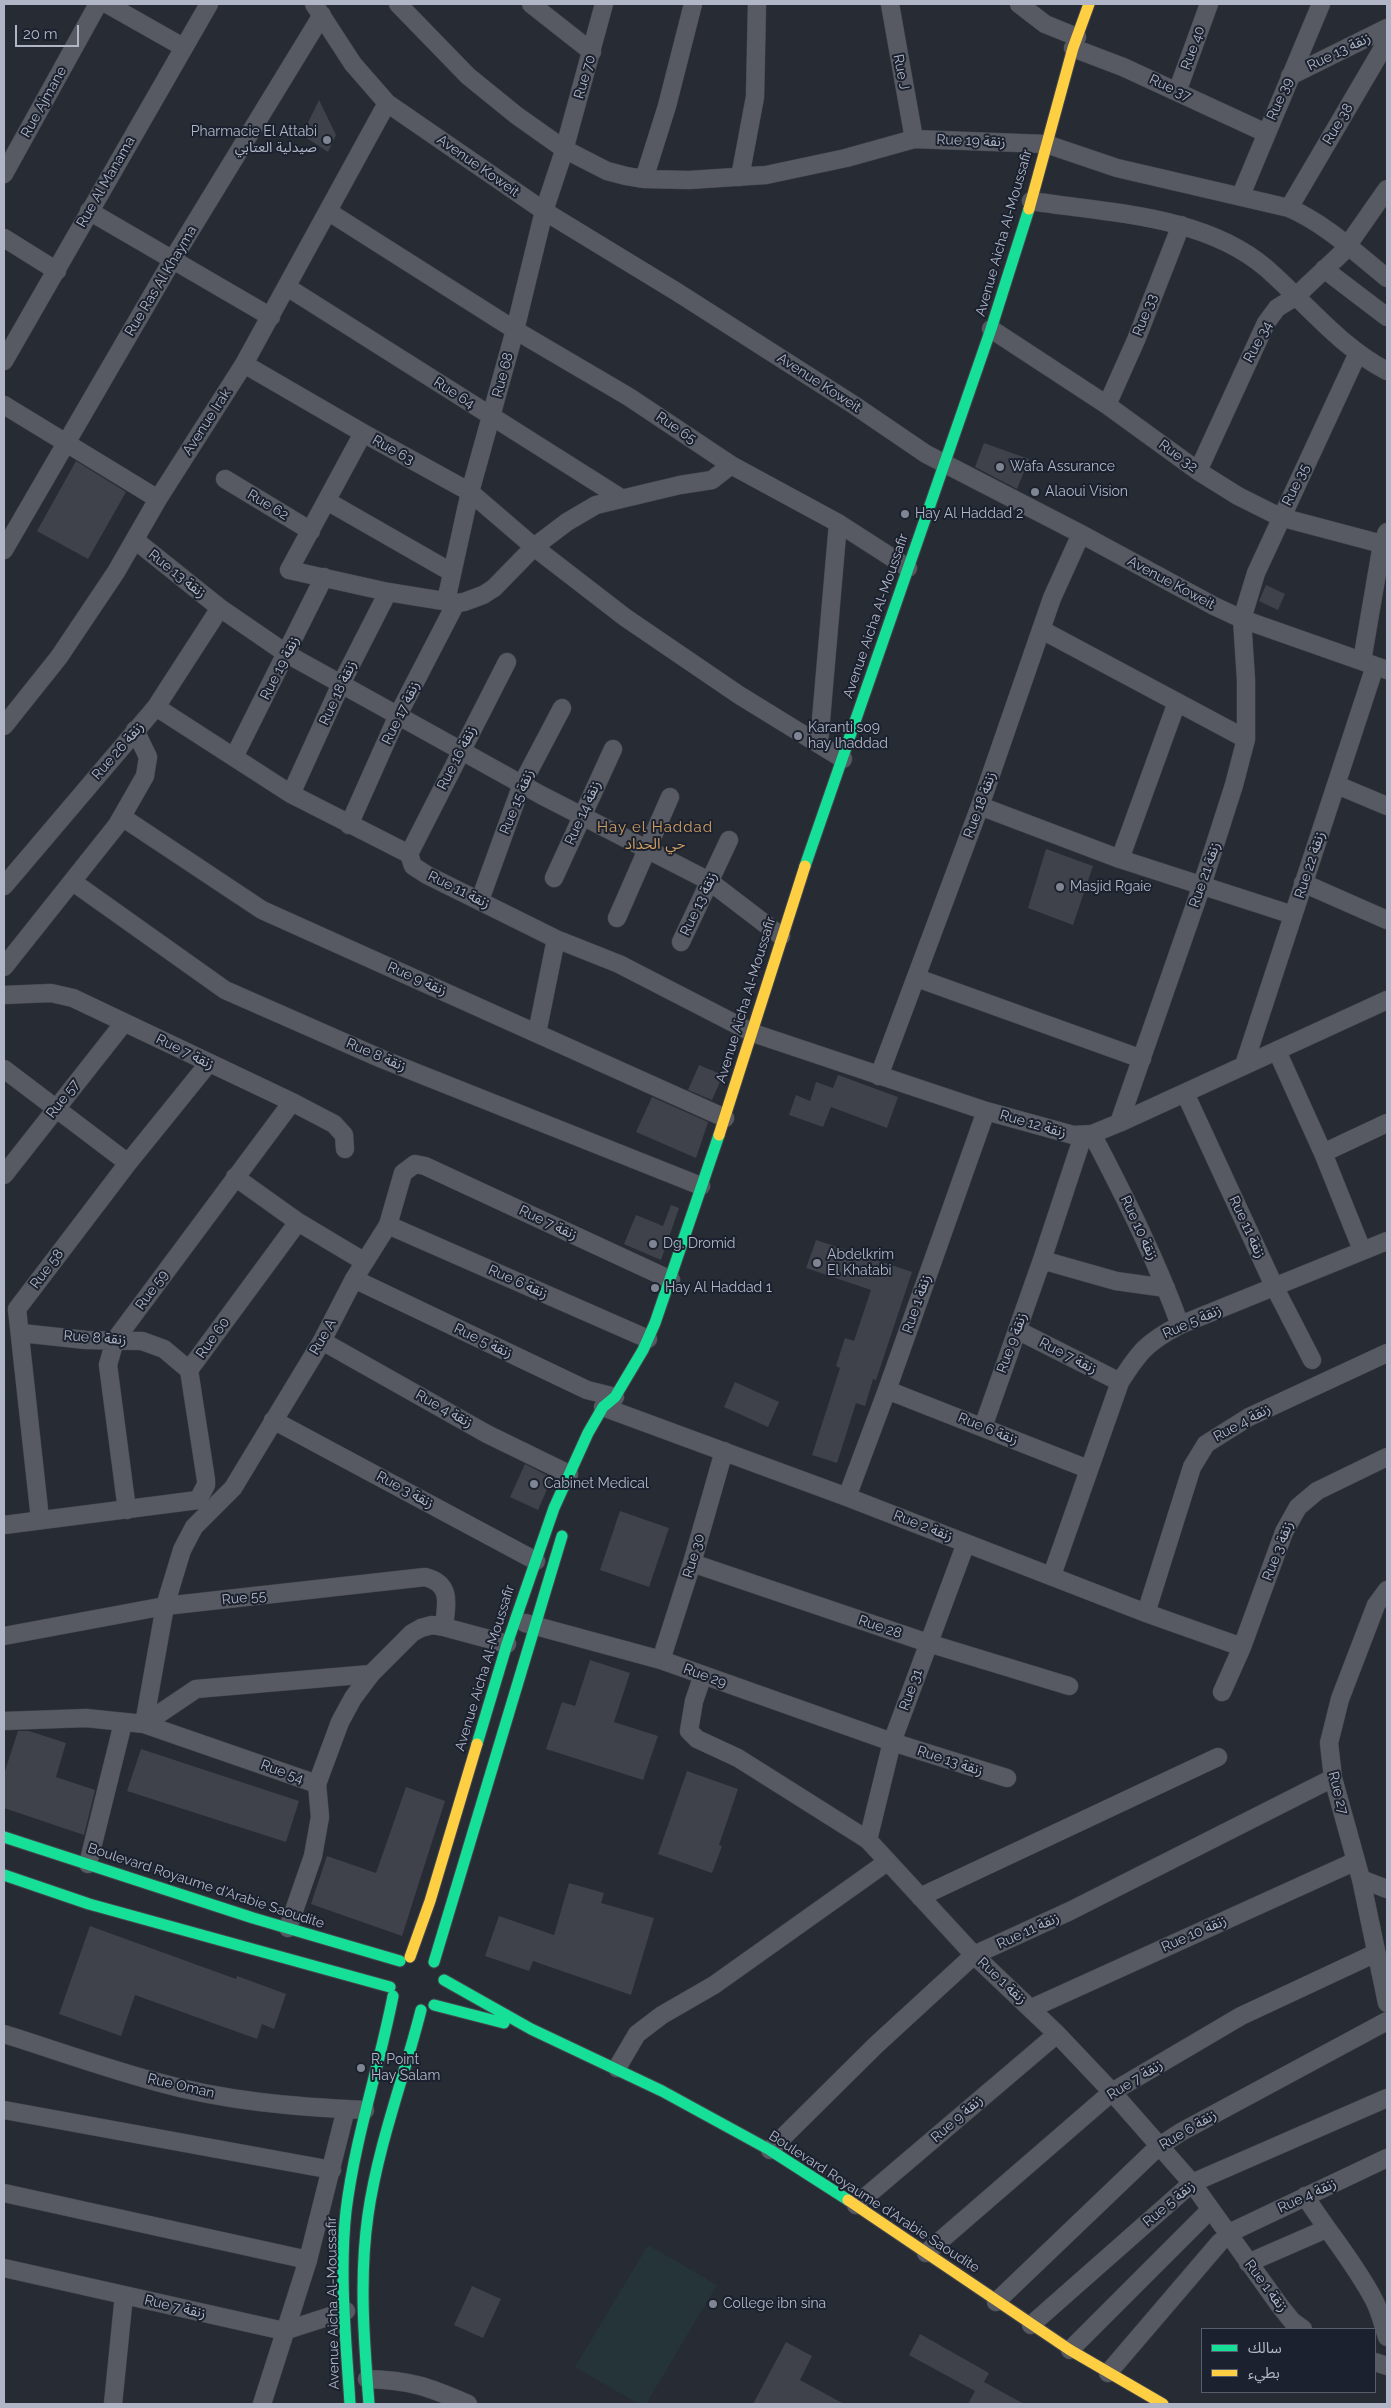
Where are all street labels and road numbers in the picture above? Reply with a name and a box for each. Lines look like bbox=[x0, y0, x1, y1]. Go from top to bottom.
street label: Rue 40 bbox=[1177, 24, 1209, 72]
street label: Rue 13 زنقة bbox=[1305, 29, 1373, 75]
street label: Rue 70 bbox=[571, 53, 599, 101]
street label: Rue J bbox=[889, 53, 913, 91]
street label: Rue Ajmane bbox=[18, 64, 70, 140]
street label: Rue 37 bbox=[1146, 71, 1194, 105]
street label: Rue 39 bbox=[1263, 75, 1297, 123]
street label: Rue 38 bbox=[1319, 100, 1357, 148]
street label: Avenue Koweit bbox=[434, 131, 522, 201]
street label: Rue 19 زنقة bbox=[936, 131, 1006, 151]
street label: Rue Al Manama bbox=[73, 134, 139, 230]
street label: Avenue Aicha Al-Moussafir bbox=[972, 148, 1036, 318]
street label: Rue Ras Al Khayma bbox=[121, 223, 201, 339]
street label: Rue 33 bbox=[1129, 291, 1161, 339]
street label: Rue 34 bbox=[1240, 319, 1276, 365]
street label: Avenue Koweit bbox=[774, 350, 864, 416]
street label: Rue 68 bbox=[489, 351, 517, 399]
street label: Rue 64 bbox=[430, 374, 478, 412]
street label: Avenue Irak bbox=[179, 386, 235, 458]
street label: Rue 65 bbox=[653, 408, 699, 448]
street label: Rue 63 bbox=[369, 432, 417, 468]
street label: Rue 32 bbox=[1155, 436, 1201, 476]
street label: Rue 35 bbox=[1279, 461, 1313, 509]
street label: Rue 62 bbox=[244, 486, 292, 524]
street label: Avenue Aicha Al-Moussafir bbox=[840, 531, 912, 701]
street label: Rue 13 زنقة bbox=[145, 546, 209, 602]
street label: Avenue Koweit bbox=[1124, 553, 1218, 613]
street label: Rue 19 زنقة bbox=[257, 633, 303, 703]
street label: Rue 18 زنقة bbox=[316, 658, 360, 728]
street label: Rue 17 زنقة bbox=[378, 679, 424, 747]
street label: Rue 26 زنقة bbox=[88, 719, 148, 783]
street label: Rue 16 زنقة bbox=[434, 723, 480, 793]
street label: Rue 15 زنقة bbox=[496, 767, 538, 837]
street label: Rue 18 زنقة bbox=[960, 770, 1000, 840]
street label: Rue 14 زنقة bbox=[561, 778, 605, 848]
street label: Rue 22 زنقة bbox=[1291, 829, 1329, 901]
street label: Rue 21 زنقة bbox=[1186, 840, 1224, 910]
street label: Rue 11 زنقة bbox=[425, 868, 493, 912]
street label: Rue 13 زنقة bbox=[677, 869, 721, 939]
street label: Avenue Aicha Al-Moussafir bbox=[713, 915, 779, 1085]
street label: Rue 9 زنقة bbox=[385, 958, 449, 1000]
street label: Rue 7 زنقة bbox=[153, 1031, 217, 1073]
street label: Rue 8 زنقة bbox=[344, 1035, 408, 1075]
street label: Rue 57 bbox=[43, 1076, 83, 1122]
street label: Rue 12 زنقة bbox=[998, 1107, 1068, 1141]
street label: Rue 10 زنقة bbox=[1117, 1193, 1161, 1263]
street label: Rue 11 زنقة bbox=[1225, 1193, 1269, 1261]
street label: Rue 7 زنقة bbox=[516, 1202, 580, 1244]
street label: Rue 58 bbox=[27, 1246, 67, 1292]
street label: Rue 6 زنقة bbox=[486, 1261, 550, 1303]
street label: Rue 59 bbox=[132, 1267, 172, 1313]
street label: Rue 1 زنقة bbox=[899, 1272, 935, 1336]
street label: Rue 5 زنقة bbox=[1160, 1302, 1224, 1342]
street label: Rue 9 زنقة bbox=[993, 1310, 1031, 1376]
street label: Rue 60 bbox=[193, 1314, 233, 1362]
street label: Rue A bbox=[306, 1316, 340, 1358]
street label: Rue 5 زنقة bbox=[451, 1320, 515, 1362]
street label: Rue 8 زنقة bbox=[63, 1327, 127, 1349]
street label: Rue 7 زنقة bbox=[1036, 1334, 1100, 1378]
street label: Rue 4 زنقة bbox=[413, 1386, 475, 1432]
street label: Rue 4 زنقة bbox=[1211, 1400, 1273, 1446]
street label: Rue 6 زنقة bbox=[955, 1409, 1021, 1449]
street label: Rue 3 زنقة bbox=[374, 1468, 436, 1512]
street label: Rue 2 زنقة bbox=[891, 1507, 955, 1545]
street label: Rue 3 زنقة bbox=[1259, 1519, 1297, 1583]
street label: Rue 30 bbox=[679, 1532, 709, 1580]
street label: Avenue Aicha Al-Moussafir bbox=[452, 1583, 518, 1753]
street label: Rue 55 bbox=[221, 1587, 267, 1609]
street label: Rue 28 bbox=[856, 1612, 904, 1642]
street label: Rue 29 bbox=[681, 1660, 729, 1692]
street label: Rue 31 bbox=[896, 1667, 926, 1713]
street label: Rue 13 زنقة bbox=[915, 1742, 985, 1780]
street label: Rue 54 bbox=[258, 1757, 306, 1787]
street label: Rue 27 bbox=[1325, 1770, 1351, 1816]
street label: Boulevard Royaume d'Arabie Saoudite bbox=[85, 1840, 327, 1932]
street label: Rue 11 زنقة bbox=[994, 1909, 1062, 1953]
street label: Rue 10 زنقة bbox=[1159, 1912, 1229, 1956]
street label: Rue 1 زنقة bbox=[974, 1954, 1030, 2008]
street label: Rue 7 زنقة bbox=[1104, 2056, 1166, 2104]
street label: Rue Oman bbox=[146, 2070, 216, 2102]
street label: Rue 9 زنقة bbox=[928, 2092, 986, 2146]
street label: Rue 6 زنقة bbox=[1157, 2106, 1219, 2154]
street label: Boulevard Royaume d'Arabie Saoudite bbox=[765, 2127, 983, 2277]
street label: Rue 4 زنقة bbox=[1275, 2175, 1339, 2217]
street label: Rue 5 زنقة bbox=[1140, 2177, 1198, 2231]
street label: Avenue Aicha Al-Moussafir bbox=[323, 2216, 343, 2390]
street label: Rue 1 زنقة bbox=[1241, 2257, 1291, 2315]
street label: Rue 7 زنقة bbox=[143, 2292, 207, 2322]

